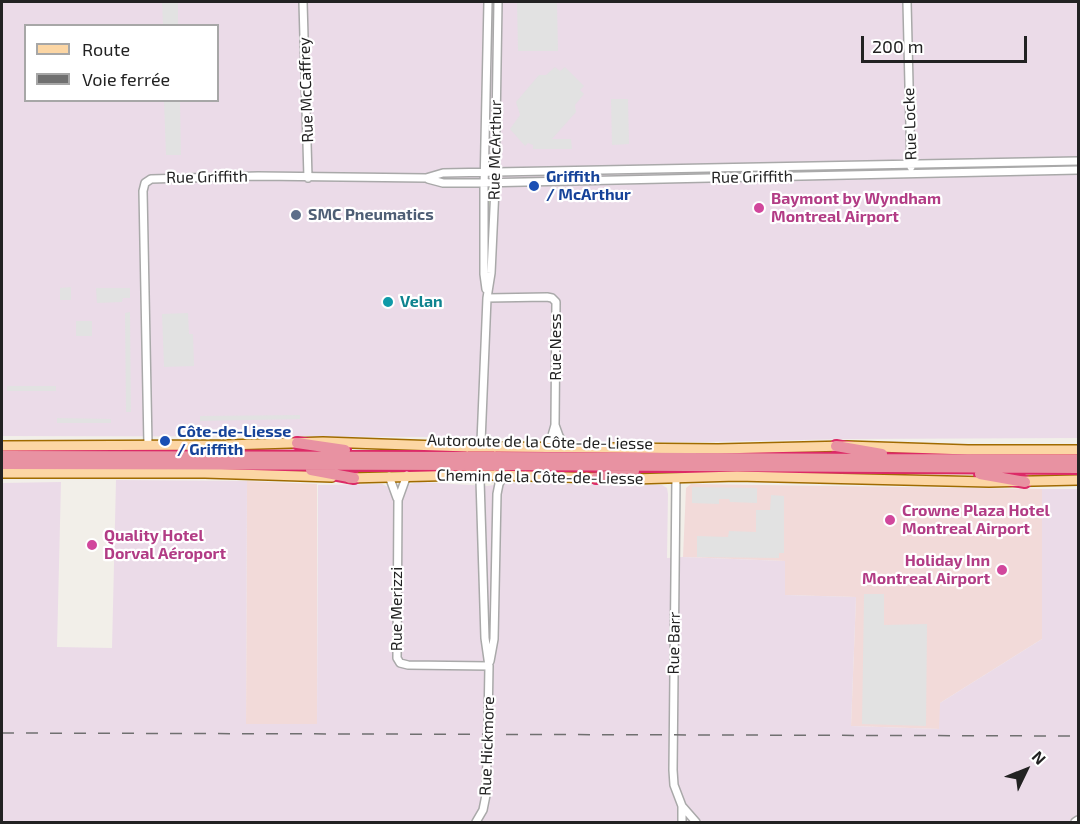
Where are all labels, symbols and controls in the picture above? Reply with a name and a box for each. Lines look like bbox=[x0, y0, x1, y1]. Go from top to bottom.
legend bbox=[24, 24, 219, 102]
scale bar bbox=[864, 24, 1030, 62]
text: 200 m bbox=[872, 35, 924, 57]
street label: Rue McCaffrey bbox=[295, 37, 317, 143]
text: Route bbox=[82, 38, 130, 60]
text: Voie ferrée bbox=[82, 68, 170, 90]
street label: Rue Locke bbox=[899, 87, 921, 161]
street label: Rue McArthur bbox=[485, 100, 505, 200]
street label: Rue Griffith bbox=[166, 167, 248, 187]
place label: Griffith / McArthur bbox=[546, 167, 631, 205]
street label: Rue Griffith bbox=[711, 167, 793, 187]
marker: Griffith / McArthur bbox=[527, 179, 541, 193]
place label: Baymont by Wyndham Montreal Airport bbox=[771, 189, 941, 227]
marker: Baymont by Wyndham Montreal Airport bbox=[752, 201, 766, 215]
place label: SMC Pneumatics bbox=[308, 205, 434, 225]
marker: SMC Pneumatics bbox=[289, 208, 303, 222]
place label: Velan bbox=[400, 292, 443, 312]
marker: Velan bbox=[381, 295, 395, 309]
street label: Rue Ness bbox=[546, 313, 566, 381]
place label: Côte-de-Liesse / Griffith bbox=[177, 422, 291, 460]
street label: Autoroute de la Côte-de-Liesse bbox=[427, 430, 653, 454]
marker: Côte-de-Liesse / Griffith bbox=[158, 434, 172, 448]
street label: Chemin de la Côte-de-Liesse bbox=[436, 466, 644, 488]
place label: Crowne Plaza Hotel Montreal Airport bbox=[902, 501, 1050, 539]
marker: Crowne Plaza Hotel Montreal Airport bbox=[883, 513, 897, 527]
place label: Quality Hotel Dorval Aéroport bbox=[104, 526, 226, 564]
marker: Quality Hotel Dorval Aéroport bbox=[85, 538, 99, 552]
place label: Holiday Inn Montreal Airport bbox=[862, 551, 990, 589]
marker: Holiday Inn Montreal Airport bbox=[995, 563, 1009, 577]
street label: Rue Merizzi bbox=[387, 567, 407, 651]
street label: Rue Barr bbox=[664, 611, 684, 675]
street label: Rue Hickmore bbox=[476, 696, 498, 796]
north arrow bbox=[996, 740, 1056, 800]
text: N bbox=[1029, 747, 1050, 768]

